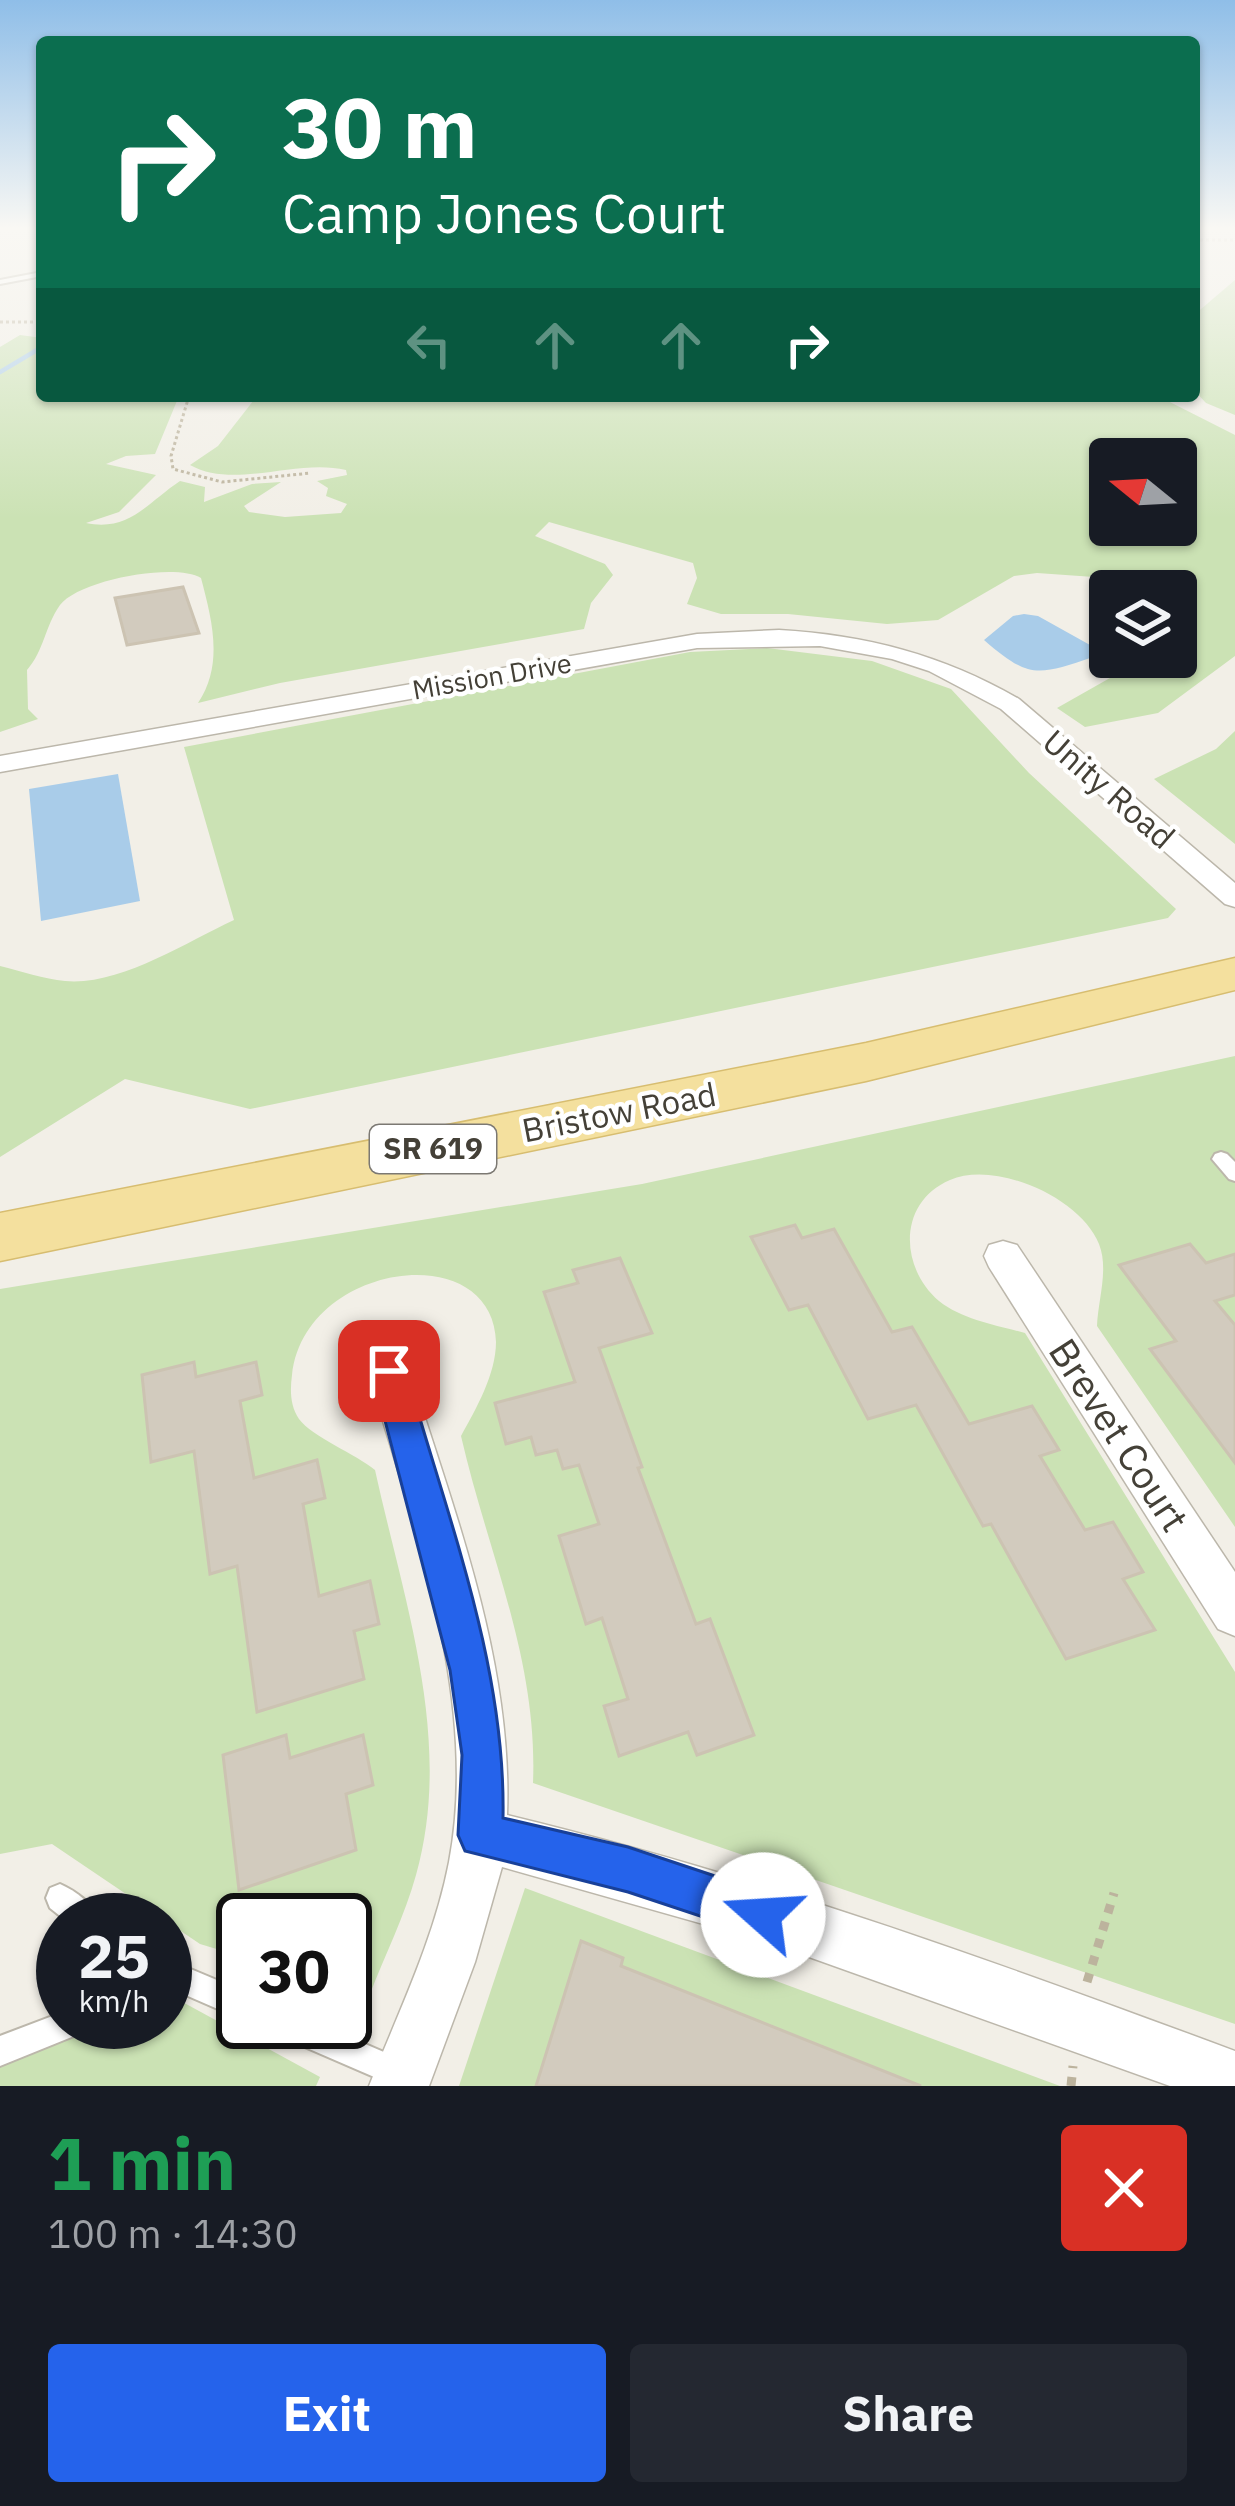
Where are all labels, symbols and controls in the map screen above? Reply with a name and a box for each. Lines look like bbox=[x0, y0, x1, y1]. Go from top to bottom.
text: 30 m bbox=[282, 72, 478, 181]
icon: right bbox=[84, 84, 240, 240]
text: Camp Jones Court bbox=[282, 178, 726, 248]
icon: left bbox=[396, 312, 462, 378]
icon: ahead bbox=[522, 312, 588, 378]
icon: ahead bbox=[648, 312, 714, 378]
icon: right bbox=[774, 312, 840, 378]
north arrow bbox=[1089, 438, 1197, 546]
map controls bbox=[1089, 438, 1197, 678]
button: layers bbox=[1089, 570, 1197, 678]
street label: Mission Drive bbox=[409, 644, 574, 707]
street label: Unity Road bbox=[1034, 720, 1184, 858]
street label: Bristow Road bbox=[518, 1072, 719, 1151]
road number: SR 619 bbox=[370, 1125, 496, 1173]
pin bbox=[338, 1320, 440, 1422]
street label: Brevet Court bbox=[1038, 1328, 1201, 1541]
icon: arrive bbox=[356, 1338, 422, 1404]
position arrow bbox=[700, 1852, 826, 1978]
speed limit sign: 30 bbox=[216, 1893, 372, 2049]
text: 25 bbox=[78, 1916, 150, 1995]
text: km/h bbox=[79, 1981, 149, 2020]
text: 1 min bbox=[48, 2116, 236, 2210]
button: close bbox=[1061, 2125, 1187, 2251]
text: 100 m · 14:30 bbox=[48, 2208, 298, 2259]
button: Exit bbox=[48, 2344, 606, 2482]
button: Share bbox=[630, 2344, 1187, 2482]

